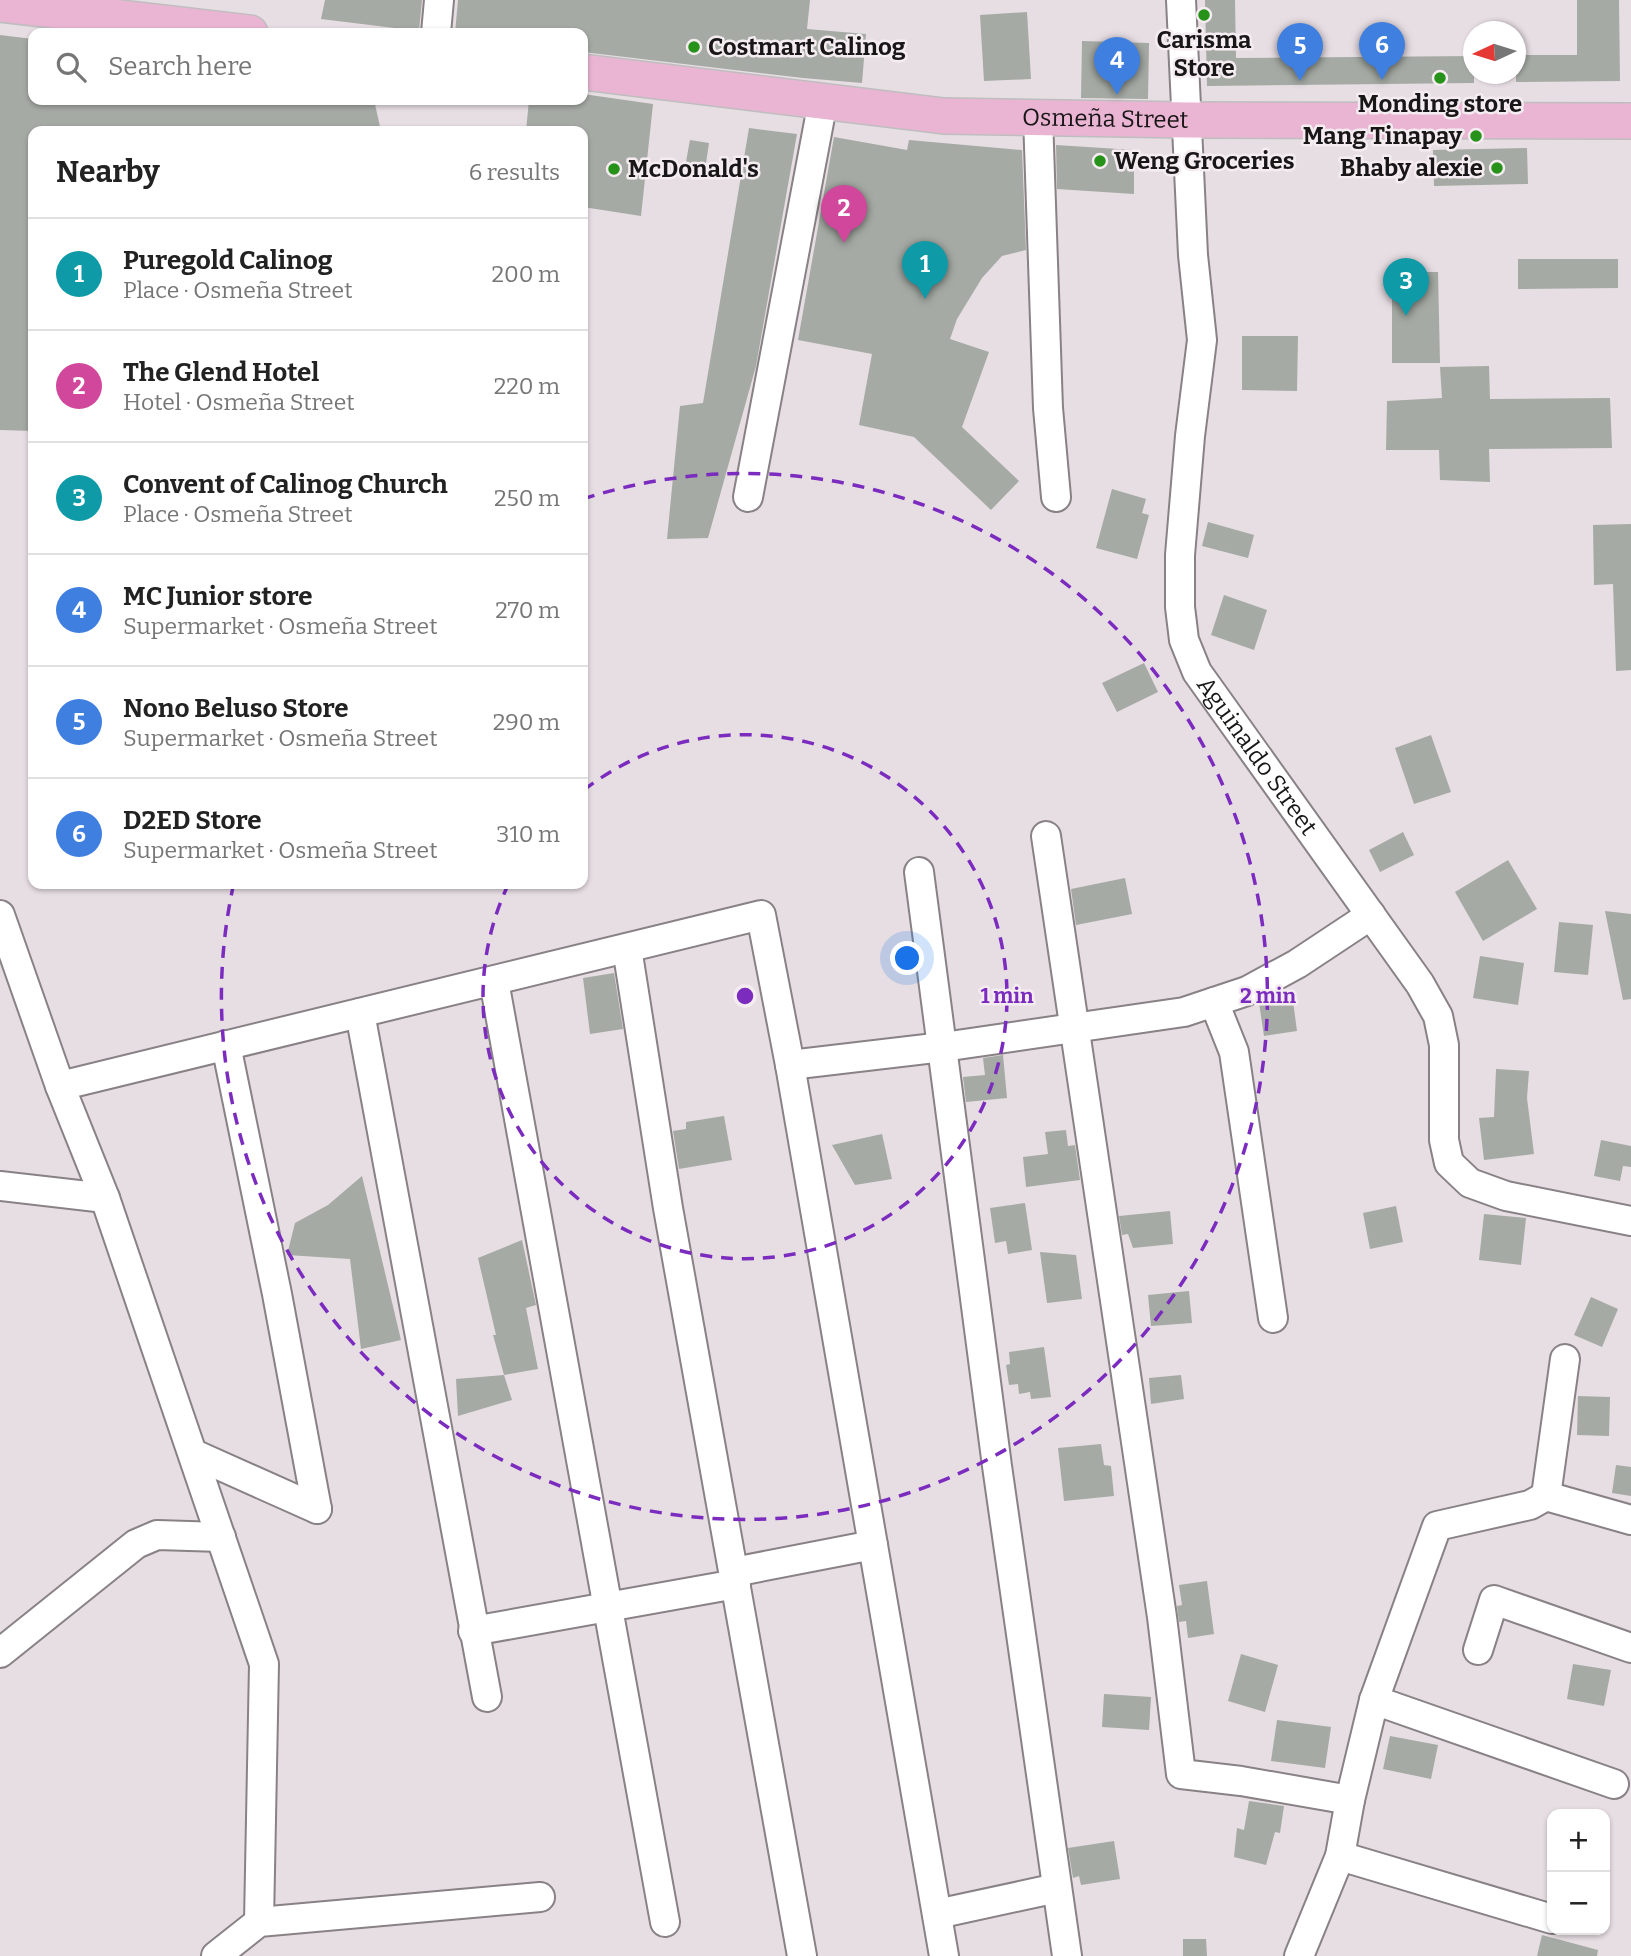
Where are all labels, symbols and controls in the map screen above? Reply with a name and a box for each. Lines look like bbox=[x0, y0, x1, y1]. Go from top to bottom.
marker: Carisma Store bbox=[1196, 7, 1212, 23]
north arrow bbox=[1463, 21, 1526, 84]
pin: 6 bbox=[1359, 22, 1405, 80]
pin: 5 bbox=[1277, 23, 1323, 81]
place label: Carisma Store bbox=[1156, 26, 1252, 82]
search box bbox=[28, 28, 588, 105]
place label: Costmart Calinog bbox=[708, 33, 906, 61]
pin: 4 bbox=[1094, 37, 1140, 95]
marker: Costmart Calinog bbox=[686, 39, 702, 55]
icon: search bbox=[52, 48, 90, 86]
text: Search here bbox=[108, 51, 252, 82]
marker: Monding store bbox=[1432, 70, 1448, 86]
place label: Monding store bbox=[1358, 90, 1522, 118]
street label: Osmeña Street bbox=[1022, 103, 1189, 134]
place label: Mang Tinapay bbox=[1303, 122, 1463, 150]
marker: Mang Tinapay bbox=[1468, 128, 1484, 144]
place label: Weng Groceries bbox=[1114, 147, 1295, 175]
marker: Weng Groceries bbox=[1092, 153, 1108, 169]
text: Nearby bbox=[56, 154, 160, 190]
place label: Bhaby alexie bbox=[1340, 154, 1483, 182]
place label: McDonald's bbox=[628, 155, 759, 183]
text: 6 results bbox=[469, 158, 560, 186]
marker: Bhaby alexie bbox=[1489, 160, 1505, 176]
marker: McDonald's bbox=[606, 161, 622, 177]
pin: 2 bbox=[821, 185, 867, 243]
pin: 1 bbox=[902, 241, 948, 299]
text: Puregold Calinog bbox=[123, 245, 333, 276]
pin: 3 bbox=[1383, 258, 1429, 316]
text: 1 bbox=[74, 260, 84, 288]
text: 200 m bbox=[491, 260, 560, 288]
text: Place · Osmeña Street bbox=[123, 276, 353, 304]
text: The Glend Hotel bbox=[123, 357, 319, 388]
text: 2 bbox=[73, 372, 85, 400]
text: 220 m bbox=[494, 372, 560, 400]
text: Hotel · Osmeña Street bbox=[123, 388, 355, 416]
text: Convent of Calinog Church bbox=[123, 469, 448, 500]
text: 3 bbox=[72, 484, 86, 512]
text: 250 m bbox=[494, 484, 560, 512]
text: Place · Osmeña Street bbox=[123, 500, 353, 528]
text: MC Junior store bbox=[123, 581, 312, 612]
text: 4 bbox=[72, 596, 86, 624]
text: 270 m bbox=[495, 596, 560, 624]
text: Supermarket · Osmeña Street bbox=[123, 612, 437, 640]
street label: Aguinaldo Street bbox=[1191, 671, 1323, 841]
text: Nono Beluso Store bbox=[123, 693, 349, 724]
text: 5 bbox=[73, 708, 85, 736]
text: 290 m bbox=[493, 708, 560, 736]
text: Supermarket · Osmeña Street bbox=[123, 724, 437, 752]
text: D2ED Store bbox=[123, 805, 262, 836]
text: 6 bbox=[72, 820, 86, 848]
text: 310 m bbox=[496, 820, 560, 848]
text: Supermarket · Osmeña Street bbox=[123, 836, 437, 864]
your location bbox=[890, 941, 924, 975]
text: 1 min bbox=[980, 983, 1034, 1009]
text: 2 min bbox=[1240, 983, 1296, 1009]
centre of rings bbox=[733, 984, 757, 1008]
map controls bbox=[1547, 1809, 1610, 1935]
button: + bbox=[1547, 1809, 1610, 1872]
button: − bbox=[1547, 1872, 1610, 1935]

